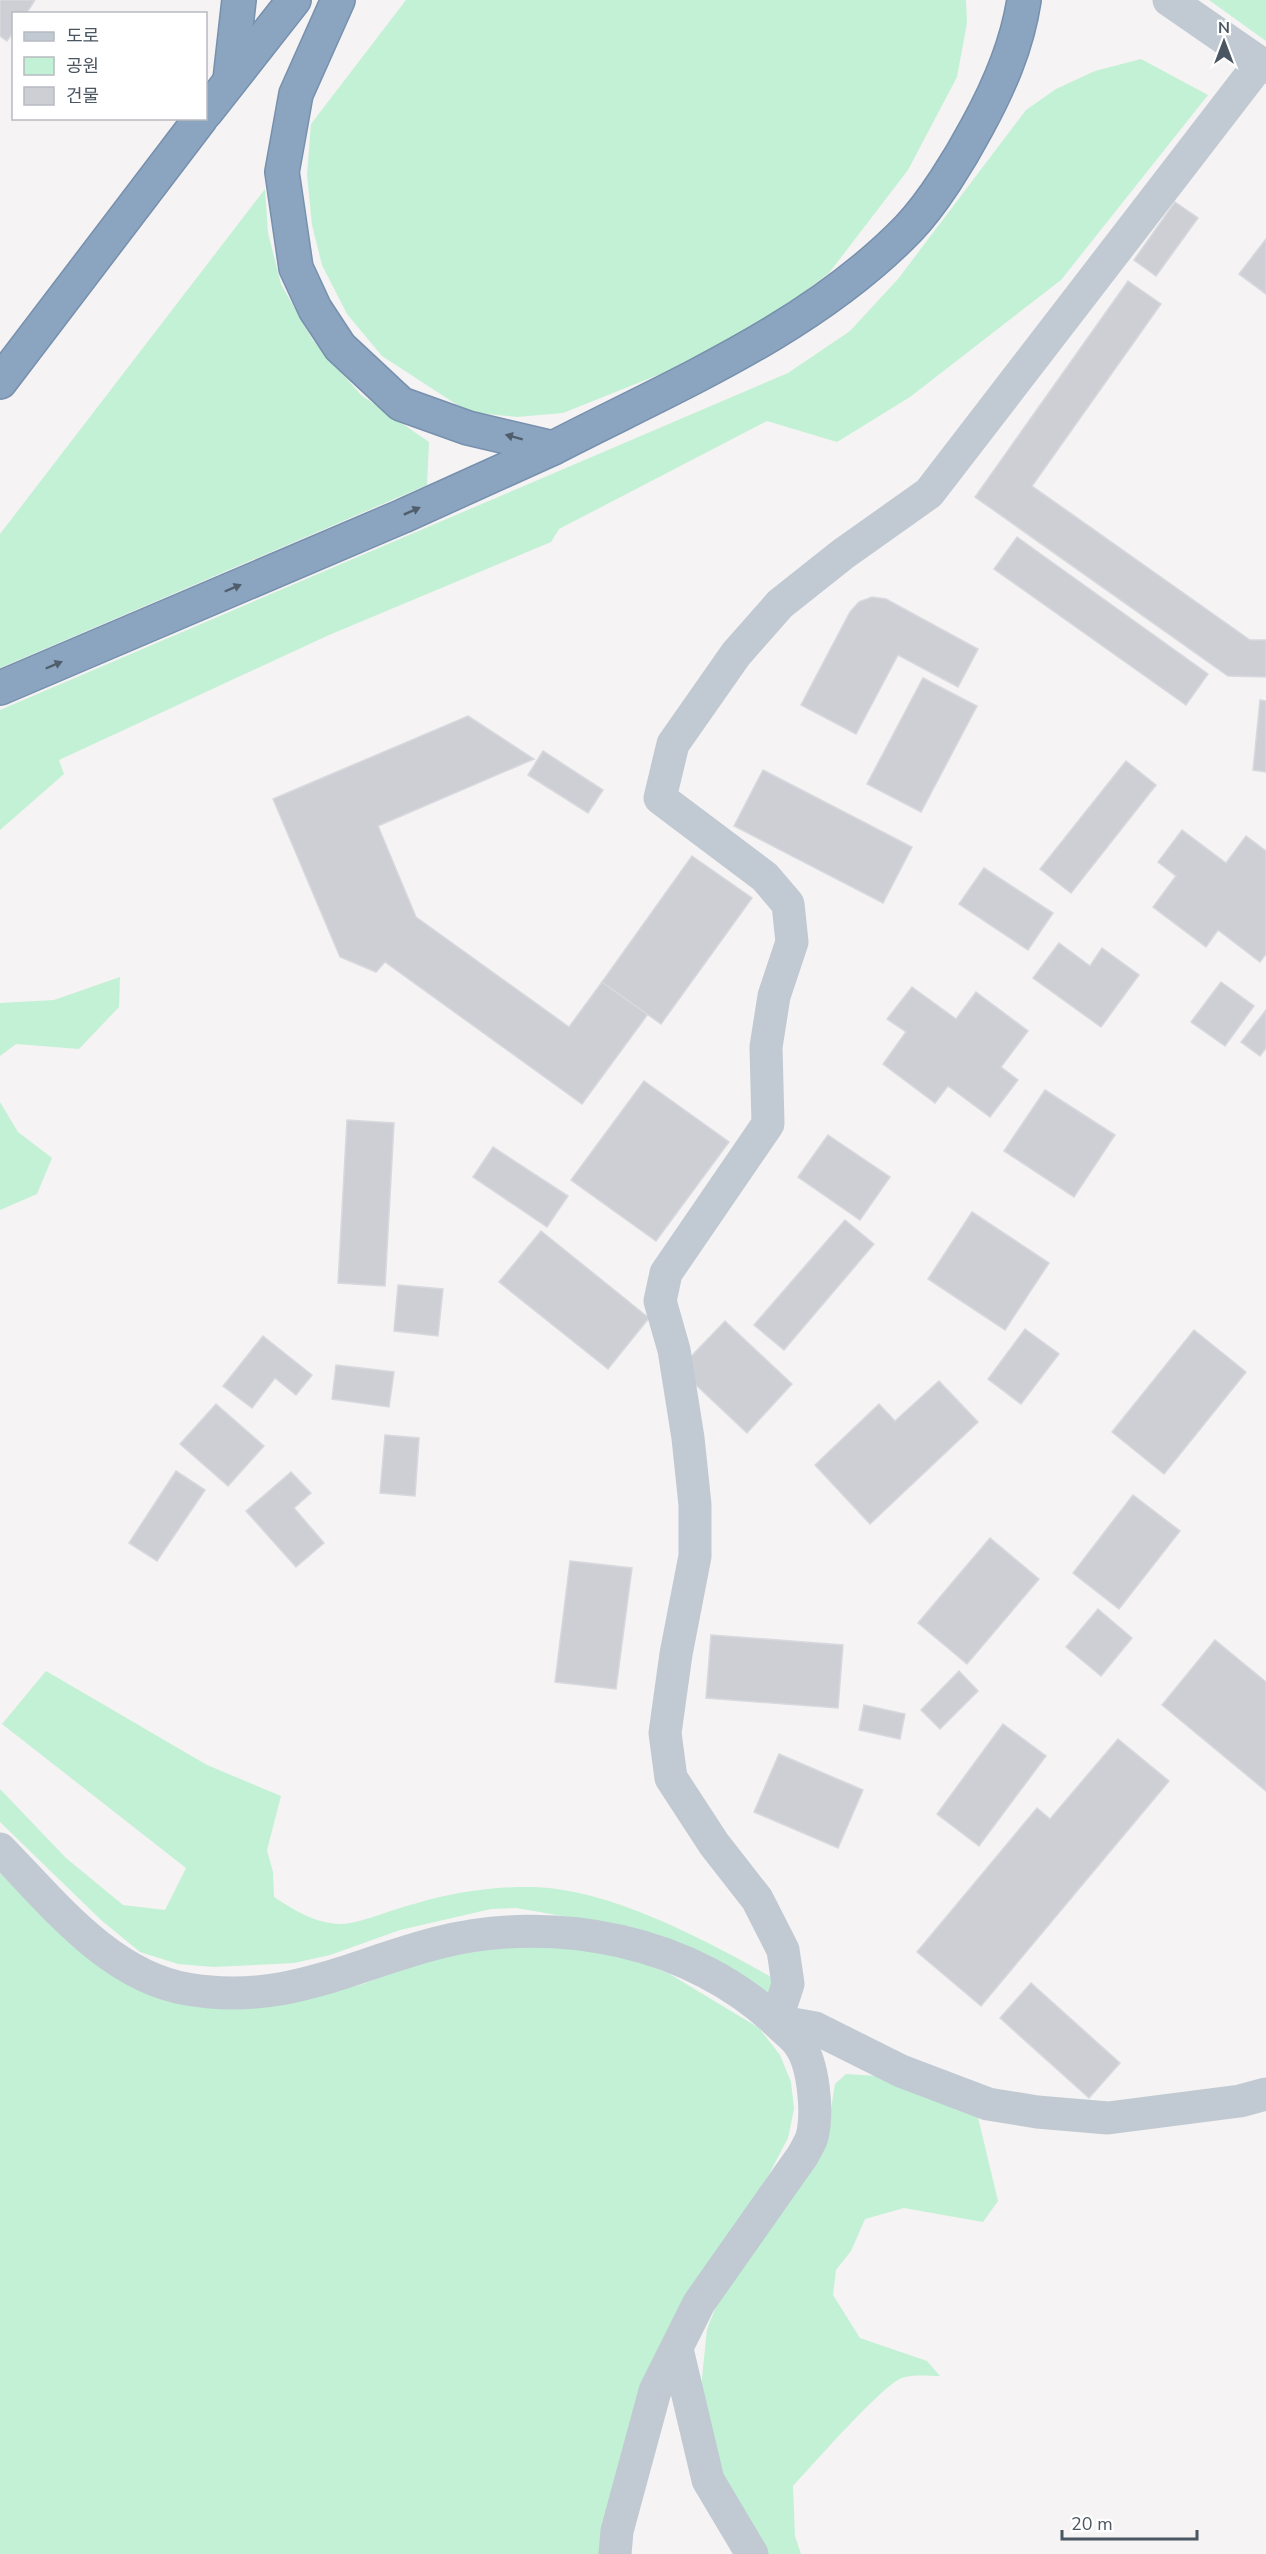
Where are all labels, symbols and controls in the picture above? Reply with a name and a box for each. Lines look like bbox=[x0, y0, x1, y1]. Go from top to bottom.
legend bbox=[12, 12, 207, 120]
north arrow bbox=[1194, 12, 1254, 72]
text: N bbox=[1218, 17, 1230, 39]
text: 도로 bbox=[66, 24, 99, 48]
text: 공원 bbox=[66, 54, 99, 78]
text: 건물 bbox=[66, 84, 99, 108]
one-way arrow bbox=[505, 432, 523, 441]
one-way arrow bbox=[404, 507, 421, 516]
one-way arrow bbox=[224, 583, 242, 592]
one-way arrow bbox=[45, 660, 63, 670]
scale bar bbox=[1062, 2503, 1197, 2541]
text: 20 m bbox=[1071, 2512, 1113, 2536]

